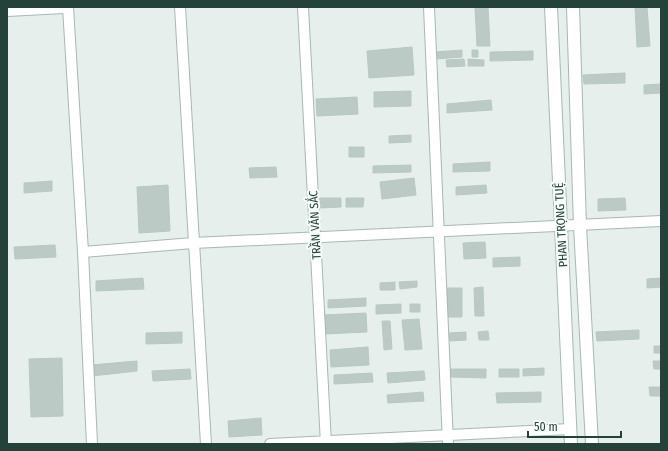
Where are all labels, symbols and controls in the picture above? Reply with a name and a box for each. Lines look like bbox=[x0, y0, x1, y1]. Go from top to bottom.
street label: PHAN TRỌNG TUỆ bbox=[551, 182, 570, 268]
street label: TRẦN VĂN SẮC bbox=[302, 190, 324, 260]
scale bar bbox=[528, 413, 621, 439]
text: 50 m bbox=[534, 420, 558, 434]

